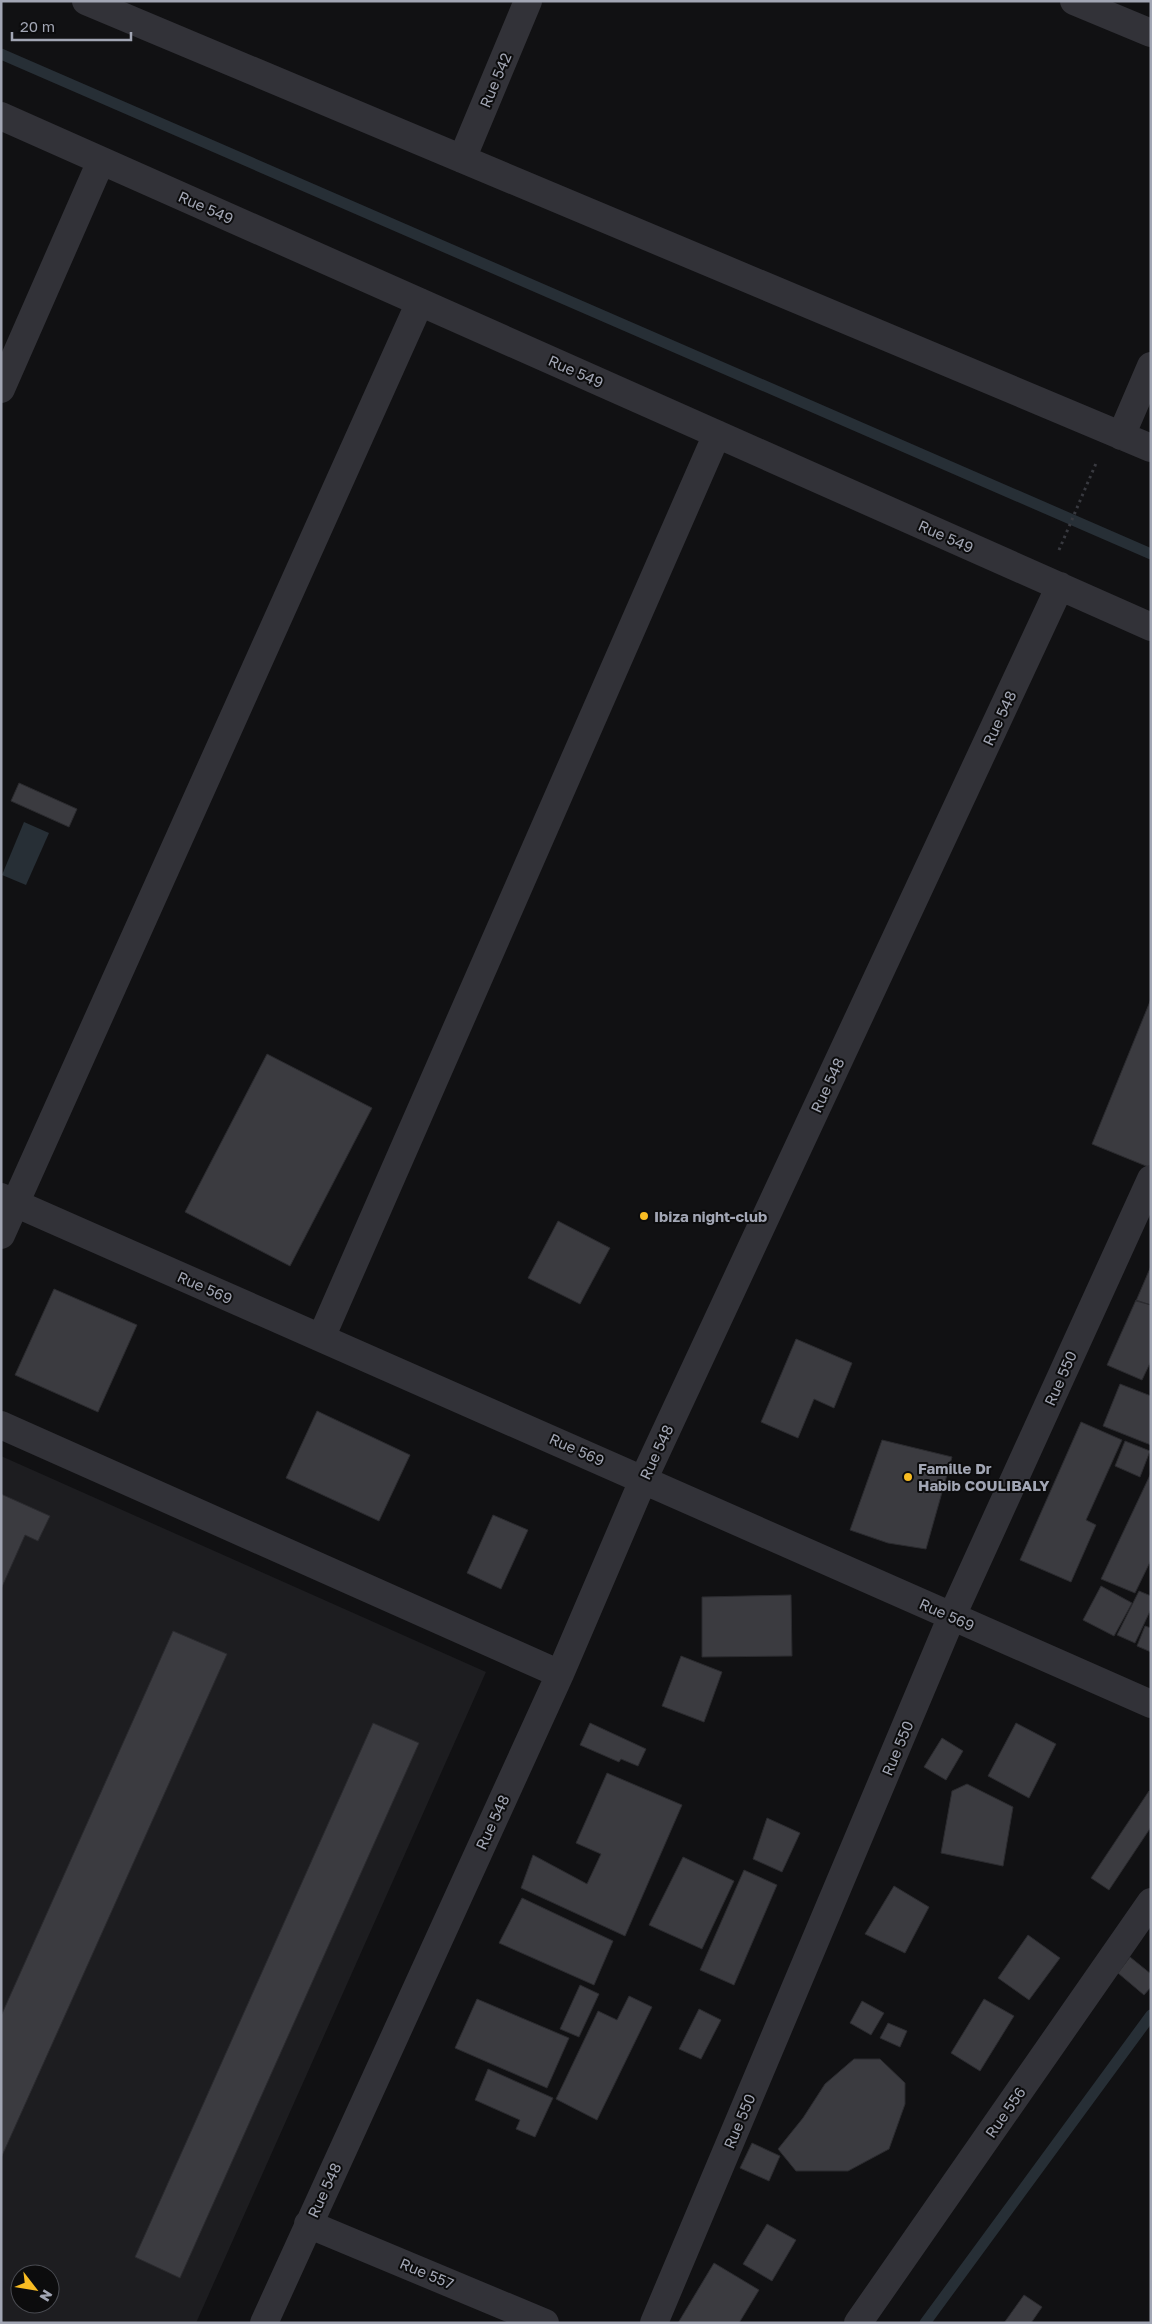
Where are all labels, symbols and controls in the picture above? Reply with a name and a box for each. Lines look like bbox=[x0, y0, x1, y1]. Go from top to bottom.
scale bar bbox=[12, 10, 131, 42]
text: 20 m bbox=[20, 17, 55, 35]
street label: Rue 542 bbox=[475, 50, 515, 110]
street label: Rue 549 bbox=[176, 187, 236, 227]
street label: Rue 549 bbox=[546, 351, 606, 391]
street label: Rue 549 bbox=[916, 516, 976, 556]
street label: Rue 548 bbox=[978, 688, 1020, 748]
street label: Rue 548 bbox=[806, 1055, 848, 1115]
place label: Ibiza night-club bbox=[654, 1207, 767, 1225]
marker: Ibiza night-club bbox=[638, 1210, 650, 1222]
street label: Rue 569 bbox=[175, 1267, 235, 1307]
street label: Rue 550 bbox=[1040, 1348, 1080, 1408]
street label: Rue 548 bbox=[635, 1422, 677, 1482]
street label: Rue 569 bbox=[547, 1429, 607, 1469]
place label: Famille Dr Habib COULIBALY bbox=[918, 1459, 1050, 1494]
marker: Famille Dr Habib COULIBALY bbox=[902, 1471, 914, 1483]
street label: Rue 569 bbox=[917, 1594, 977, 1634]
street label: Rue 550 bbox=[877, 1718, 917, 1778]
street label: Rue 548 bbox=[471, 1792, 513, 1852]
street label: Rue 556 bbox=[981, 2083, 1029, 2141]
street label: Rue 550 bbox=[719, 2091, 759, 2151]
street label: Rue 548 bbox=[303, 2160, 345, 2220]
street label: Rue 557 bbox=[397, 2254, 457, 2292]
north arrow bbox=[10, 2264, 60, 2314]
text: N bbox=[37, 2287, 57, 2305]

